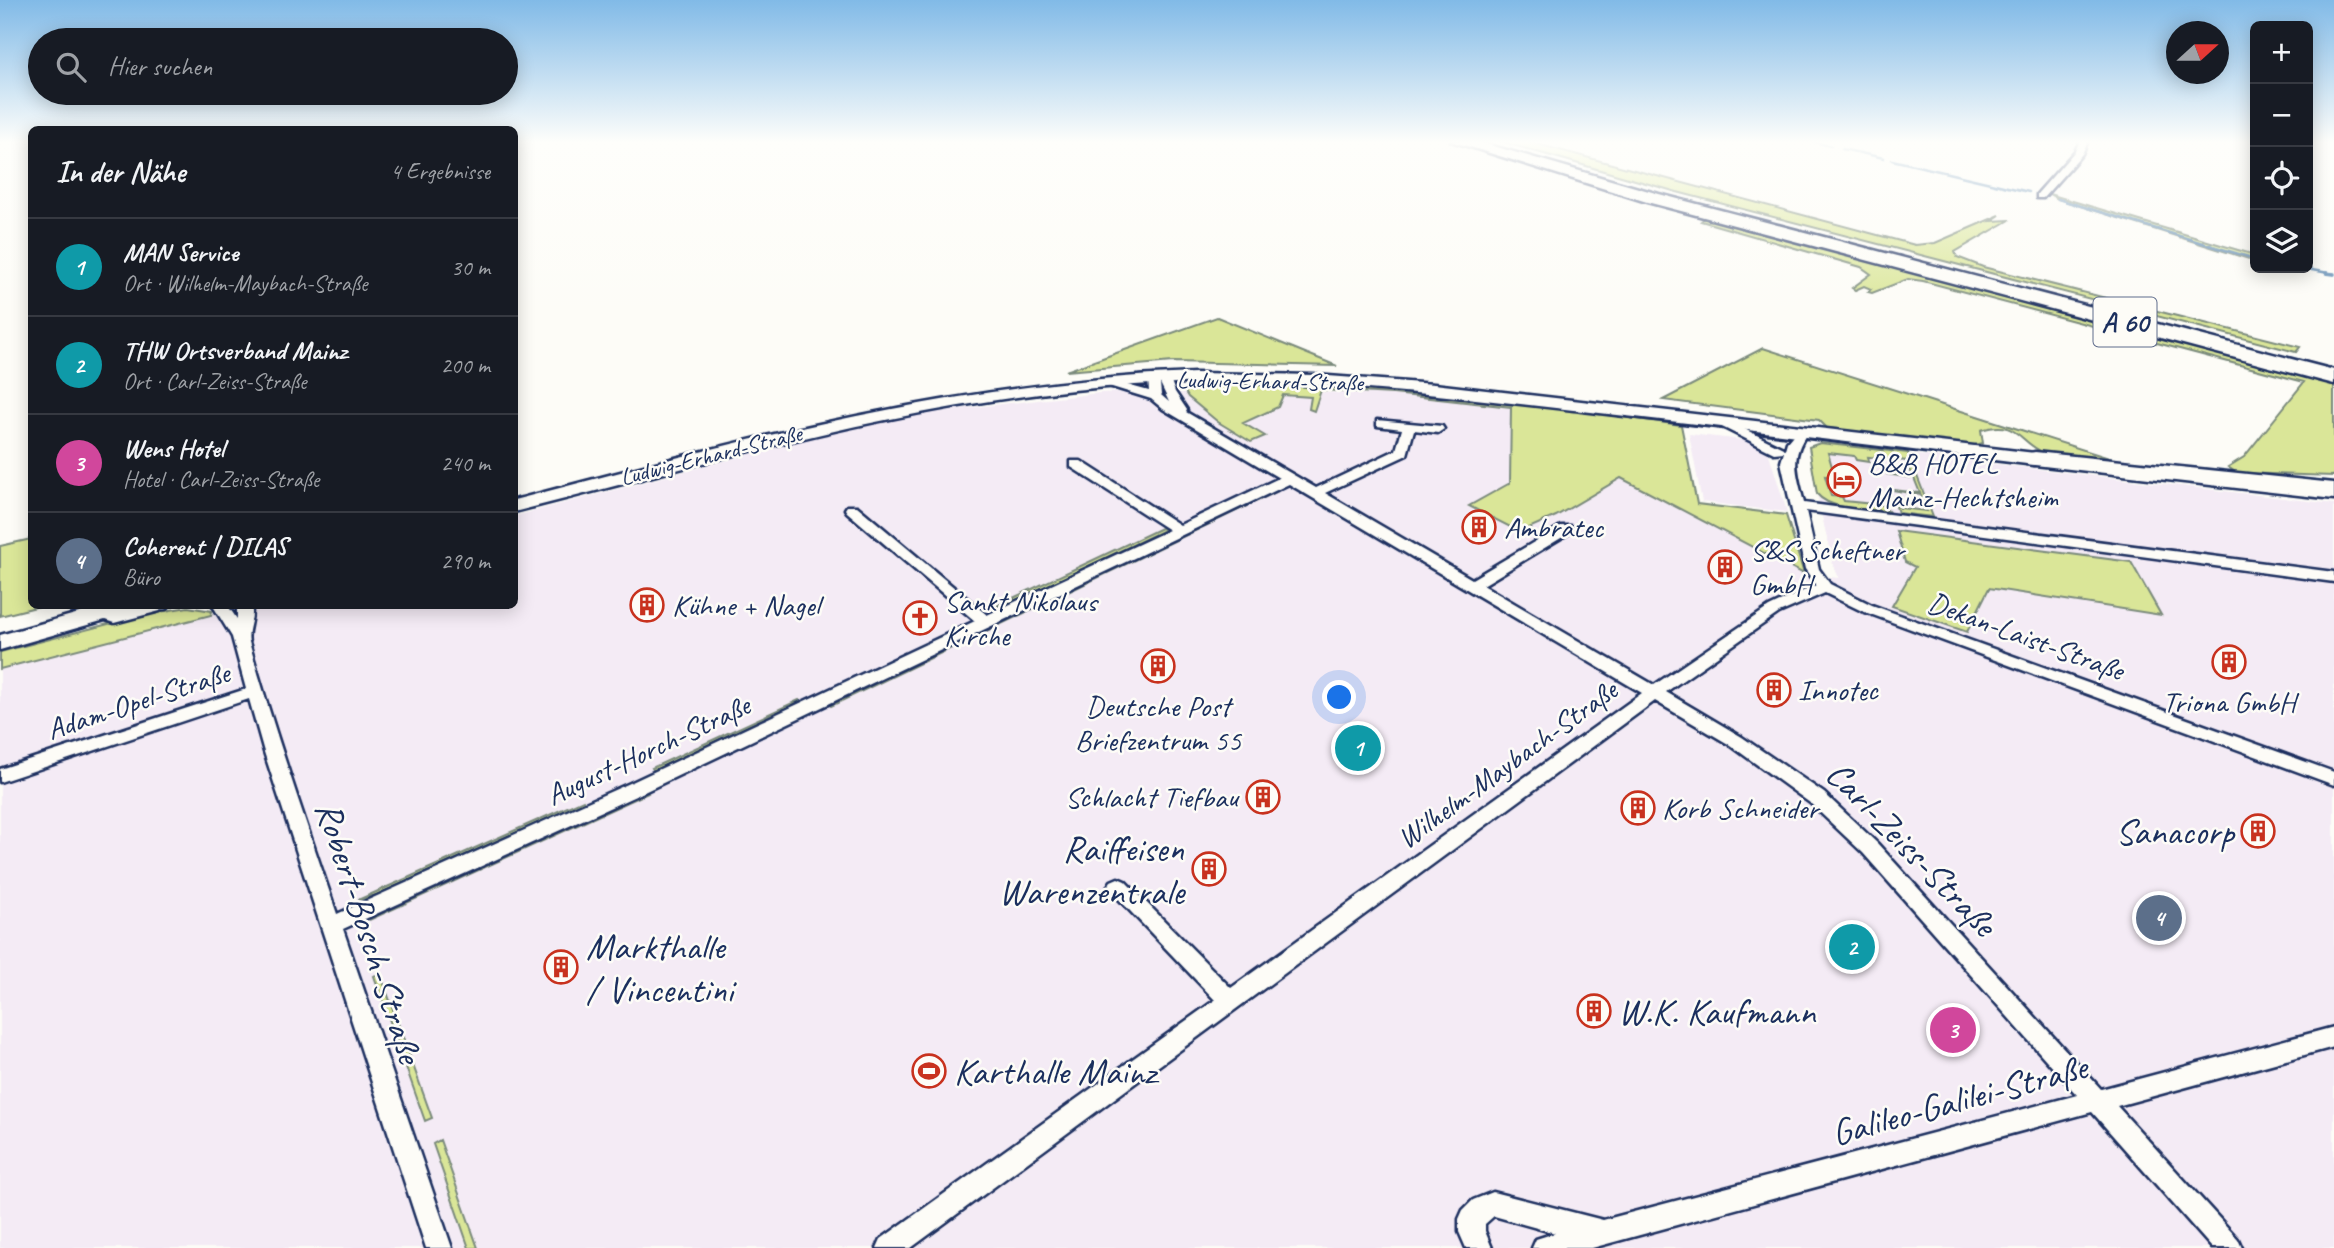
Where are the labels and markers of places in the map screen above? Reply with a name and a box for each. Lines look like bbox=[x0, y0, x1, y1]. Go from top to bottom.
place label: B&B HOTEL Mainz-Hechtsheim bbox=[1868, 444, 2059, 516]
hotel icon: B&B HOTEL Mainz-Hechtsheim bbox=[1825, 461, 1863, 499]
building icon: Ambratec bbox=[1460, 508, 1498, 546]
place label: Ambratec bbox=[1504, 508, 1604, 546]
place label: S&S Scheftner GmbH bbox=[1750, 531, 1907, 603]
building icon: S&S Scheftner GmbH bbox=[1706, 548, 1744, 586]
place label: Sankt Nikolaus Kirche bbox=[944, 582, 1099, 654]
building icon: Kühne + Nagel bbox=[628, 586, 666, 624]
place label: Kühne + Nagel bbox=[672, 586, 825, 624]
church icon: Sankt Nikolaus Kirche bbox=[901, 599, 939, 637]
building icon: Triona GmbH bbox=[2210, 643, 2248, 681]
building icon: Deutsche Post Briefzentrum 55 bbox=[1139, 647, 1177, 685]
building icon: Innotec bbox=[1755, 671, 1793, 709]
place label: Innotec bbox=[1798, 671, 1879, 709]
place label: Triona GmbH bbox=[2163, 683, 2300, 721]
place label: Deutsche Post Briefzentrum 55 bbox=[1075, 687, 1243, 759]
pin: 1 bbox=[1335, 722, 1381, 774]
place label: Schlacht Tiefbau bbox=[1065, 778, 1240, 816]
building icon: Schlacht Tiefbau bbox=[1244, 778, 1282, 816]
building icon: Korb Schneider bbox=[1619, 789, 1657, 827]
place label: Korb Schneider bbox=[1662, 789, 1821, 827]
place label: Sanacorp bbox=[2115, 808, 2236, 855]
building icon: Sanacorp bbox=[2239, 812, 2277, 850]
place label: Raiffeisen Warenzentrale bbox=[999, 825, 1186, 915]
building icon: Raiffeisen Warenzentrale bbox=[1190, 850, 1228, 888]
pin: 4 bbox=[2136, 892, 2182, 944]
pin: 2 bbox=[1829, 921, 1875, 973]
place label: Markthalle / Vincentini bbox=[586, 923, 737, 1013]
building icon: Markthalle / Vincentini bbox=[542, 948, 580, 986]
place label: W.K. Kaufmann bbox=[1618, 988, 1817, 1035]
building icon: W.K. Kaufmann bbox=[1575, 992, 1613, 1030]
pin: 3 bbox=[1930, 1004, 1976, 1056]
place label: Karthalle Mainz bbox=[954, 1048, 1160, 1095]
sports icon: Karthalle Mainz bbox=[910, 1052, 948, 1090]

